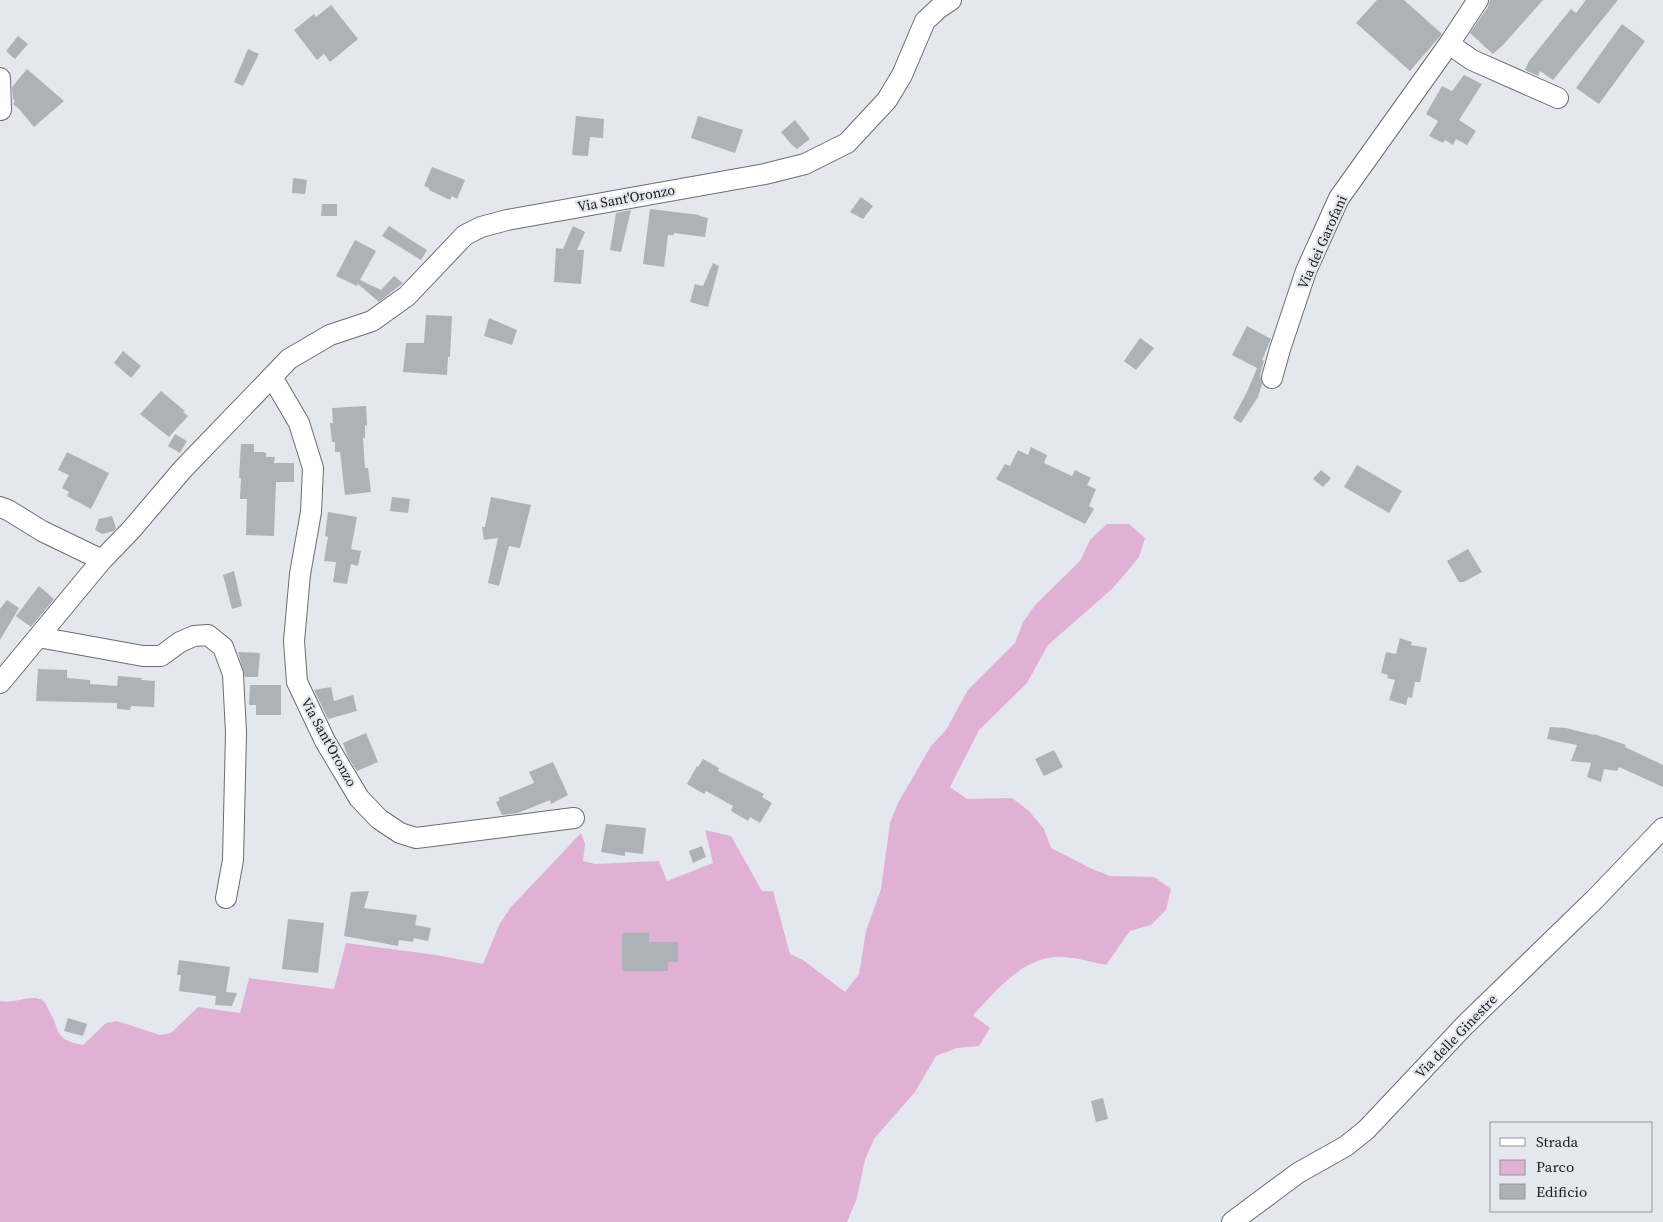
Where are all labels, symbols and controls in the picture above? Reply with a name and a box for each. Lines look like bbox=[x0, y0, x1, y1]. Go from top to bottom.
street label: Via Sant'Oronzo bbox=[576, 180, 677, 216]
street label: Via dei Garofani bbox=[1292, 192, 1352, 292]
street label: Via Sant'Oronzo bbox=[296, 694, 362, 790]
street label: Via delle Ginestre bbox=[1411, 989, 1501, 1083]
legend bbox=[1490, 1122, 1653, 1212]
text: Strada bbox=[1536, 1131, 1579, 1152]
text: Parco bbox=[1536, 1156, 1574, 1177]
text: Edificio bbox=[1536, 1181, 1587, 1202]

